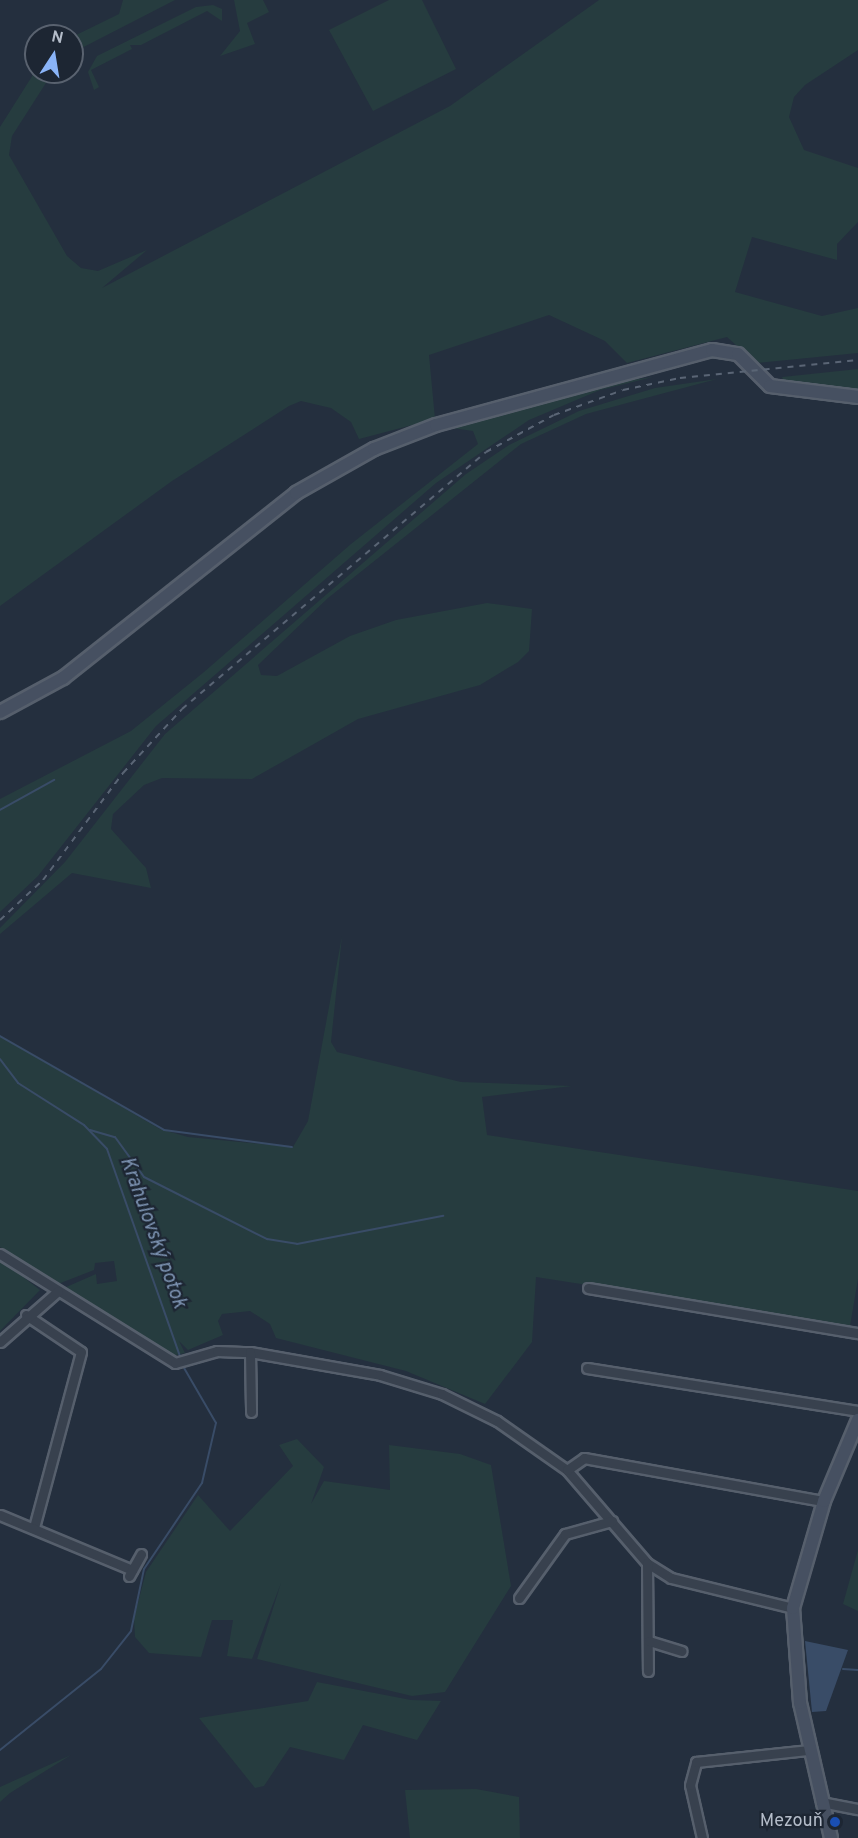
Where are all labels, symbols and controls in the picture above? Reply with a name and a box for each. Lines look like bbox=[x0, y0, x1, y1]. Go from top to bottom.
north arrow bbox=[24, 24, 84, 84]
text: N bbox=[50, 27, 65, 49]
water label: Krahulovský potok bbox=[113, 1154, 191, 1312]
place label: Mezouň bbox=[760, 1811, 823, 1833]
marker: Mezouň bbox=[828, 1815, 842, 1829]

